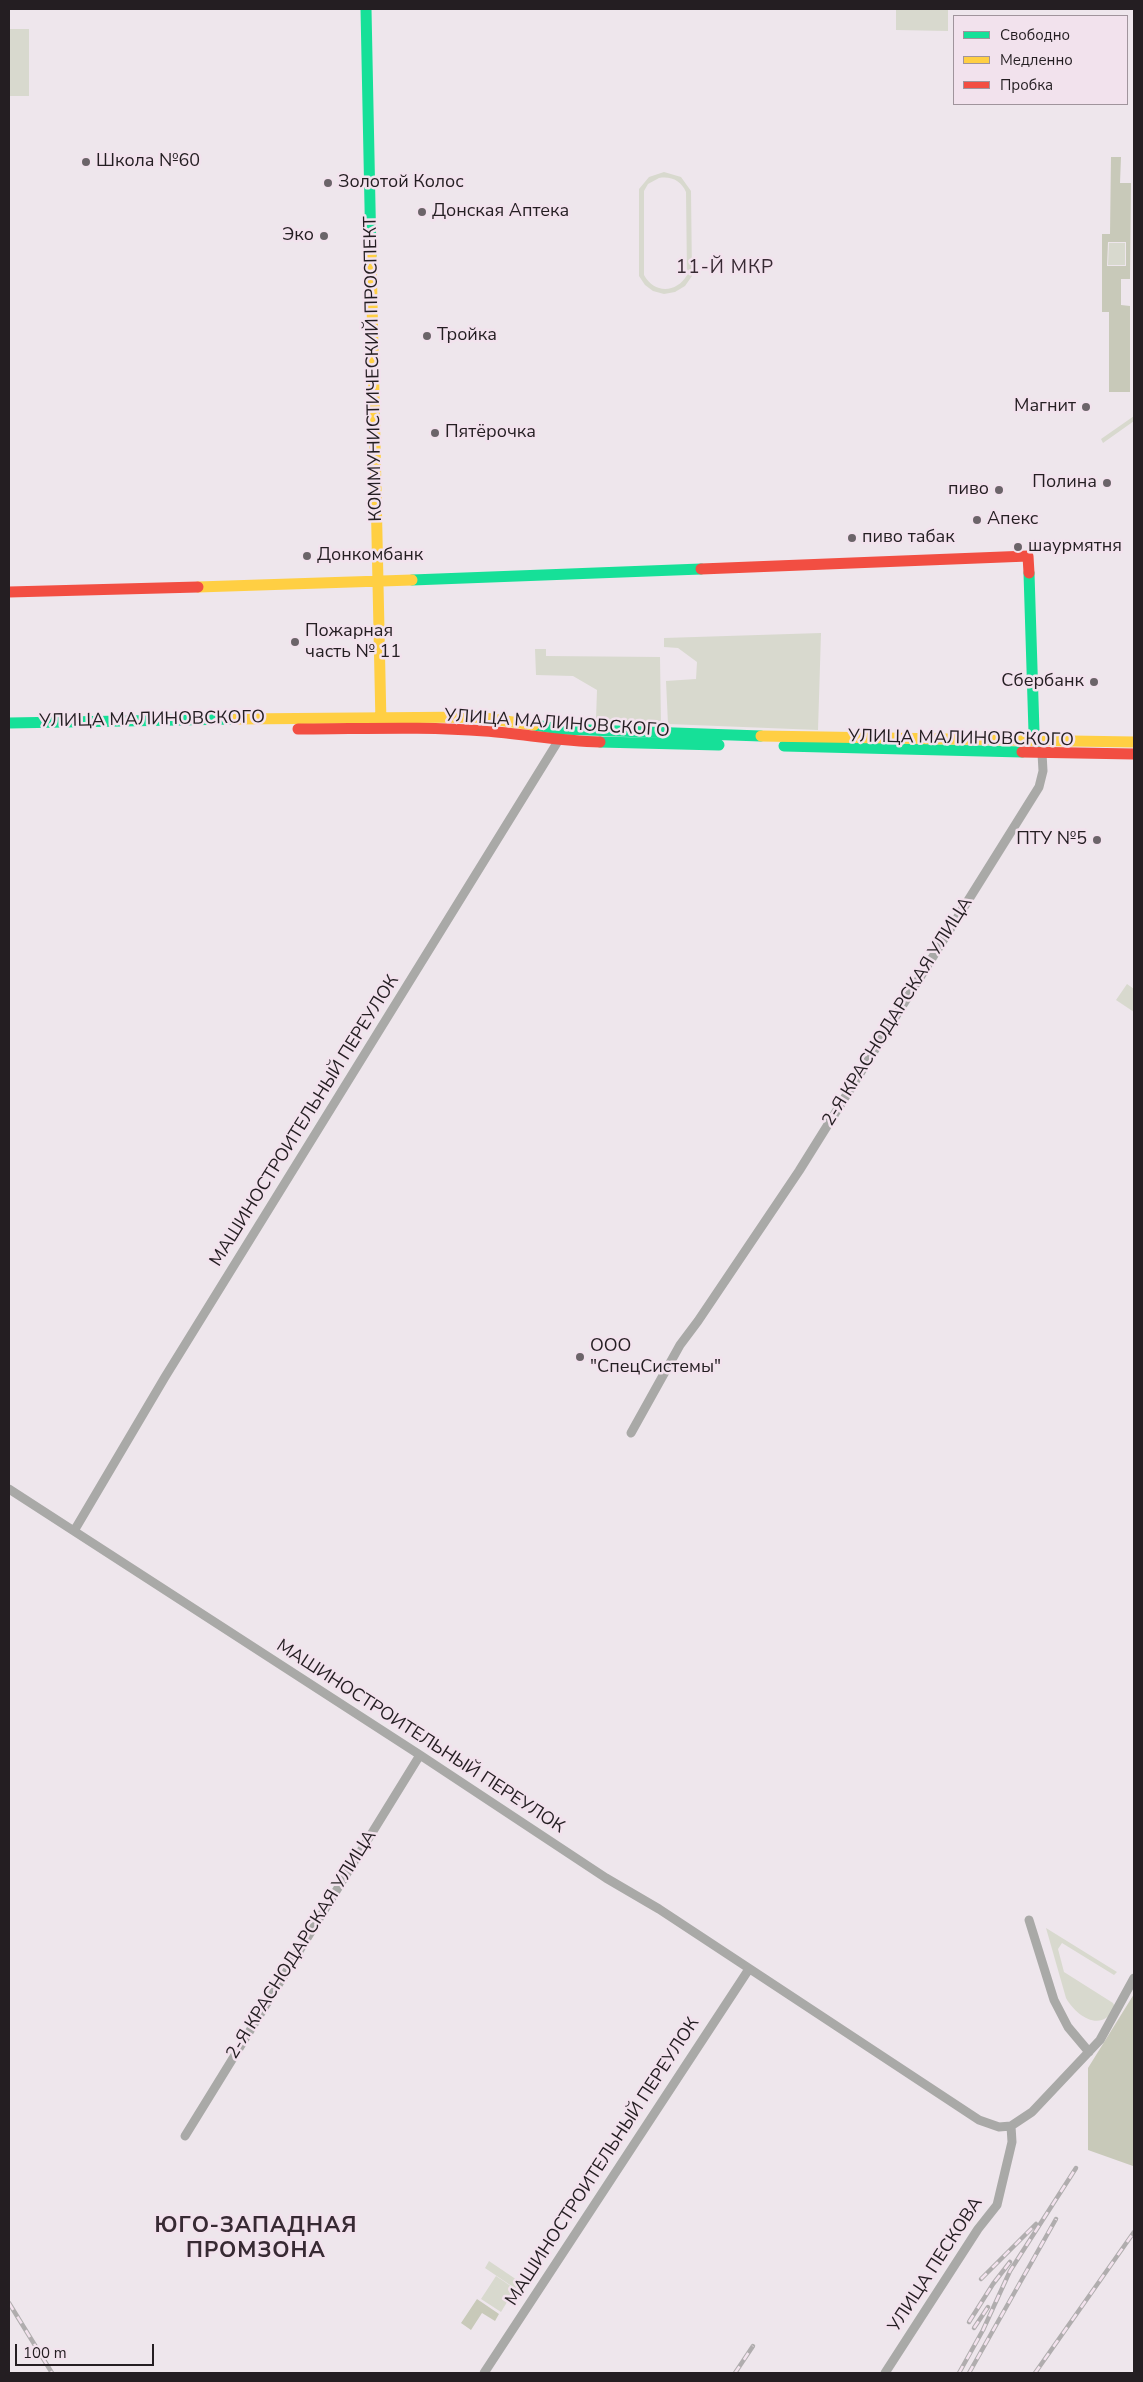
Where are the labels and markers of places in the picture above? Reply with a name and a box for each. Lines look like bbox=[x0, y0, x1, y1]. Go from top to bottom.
place label: Школа №60 bbox=[96, 151, 200, 173]
marker: Школа №60 bbox=[80, 156, 92, 168]
place label: Золотой Колос bbox=[338, 172, 464, 194]
marker: Золотой Колос bbox=[322, 177, 334, 189]
place label: Донская Аптека bbox=[432, 201, 569, 223]
marker: Донская Аптека bbox=[416, 206, 428, 218]
place label: Эко bbox=[282, 225, 314, 247]
marker: Эко bbox=[318, 230, 330, 242]
place label: Тройка bbox=[437, 325, 497, 347]
marker: Тройка bbox=[421, 330, 433, 342]
place label: Магнит bbox=[1014, 396, 1076, 418]
marker: Магнит bbox=[1080, 401, 1092, 413]
place label: Пятёрочка bbox=[445, 422, 536, 444]
marker: Пятёрочка bbox=[429, 427, 441, 439]
place label: Полина bbox=[1032, 472, 1097, 494]
marker: Полина bbox=[1101, 477, 1113, 489]
place label: пиво bbox=[948, 479, 989, 501]
marker: пиво bbox=[993, 484, 1005, 496]
place label: Апекс bbox=[987, 509, 1038, 531]
marker: Апекс bbox=[971, 514, 983, 526]
place label: пиво табак bbox=[862, 527, 955, 549]
marker: пиво табак bbox=[846, 532, 858, 544]
place label: шаурмятня bbox=[1028, 536, 1122, 558]
marker: шаурмятня bbox=[1012, 541, 1024, 553]
place label: Донкомбанк bbox=[317, 545, 423, 567]
marker: Донкомбанк bbox=[301, 550, 313, 562]
place label: Пожарная часть № 11 bbox=[305, 621, 401, 664]
marker: Пожарная часть № 11 bbox=[289, 636, 301, 648]
place label: Сбербанк bbox=[1001, 671, 1084, 693]
marker: Сбербанк bbox=[1088, 676, 1100, 688]
place label: ПТУ №5 bbox=[1016, 829, 1087, 851]
marker: ПТУ №5 bbox=[1091, 834, 1103, 846]
place label: ООО "СпецСистемы" bbox=[590, 1336, 721, 1378]
marker: ООО "СпецСистемы" bbox=[574, 1351, 586, 1363]

